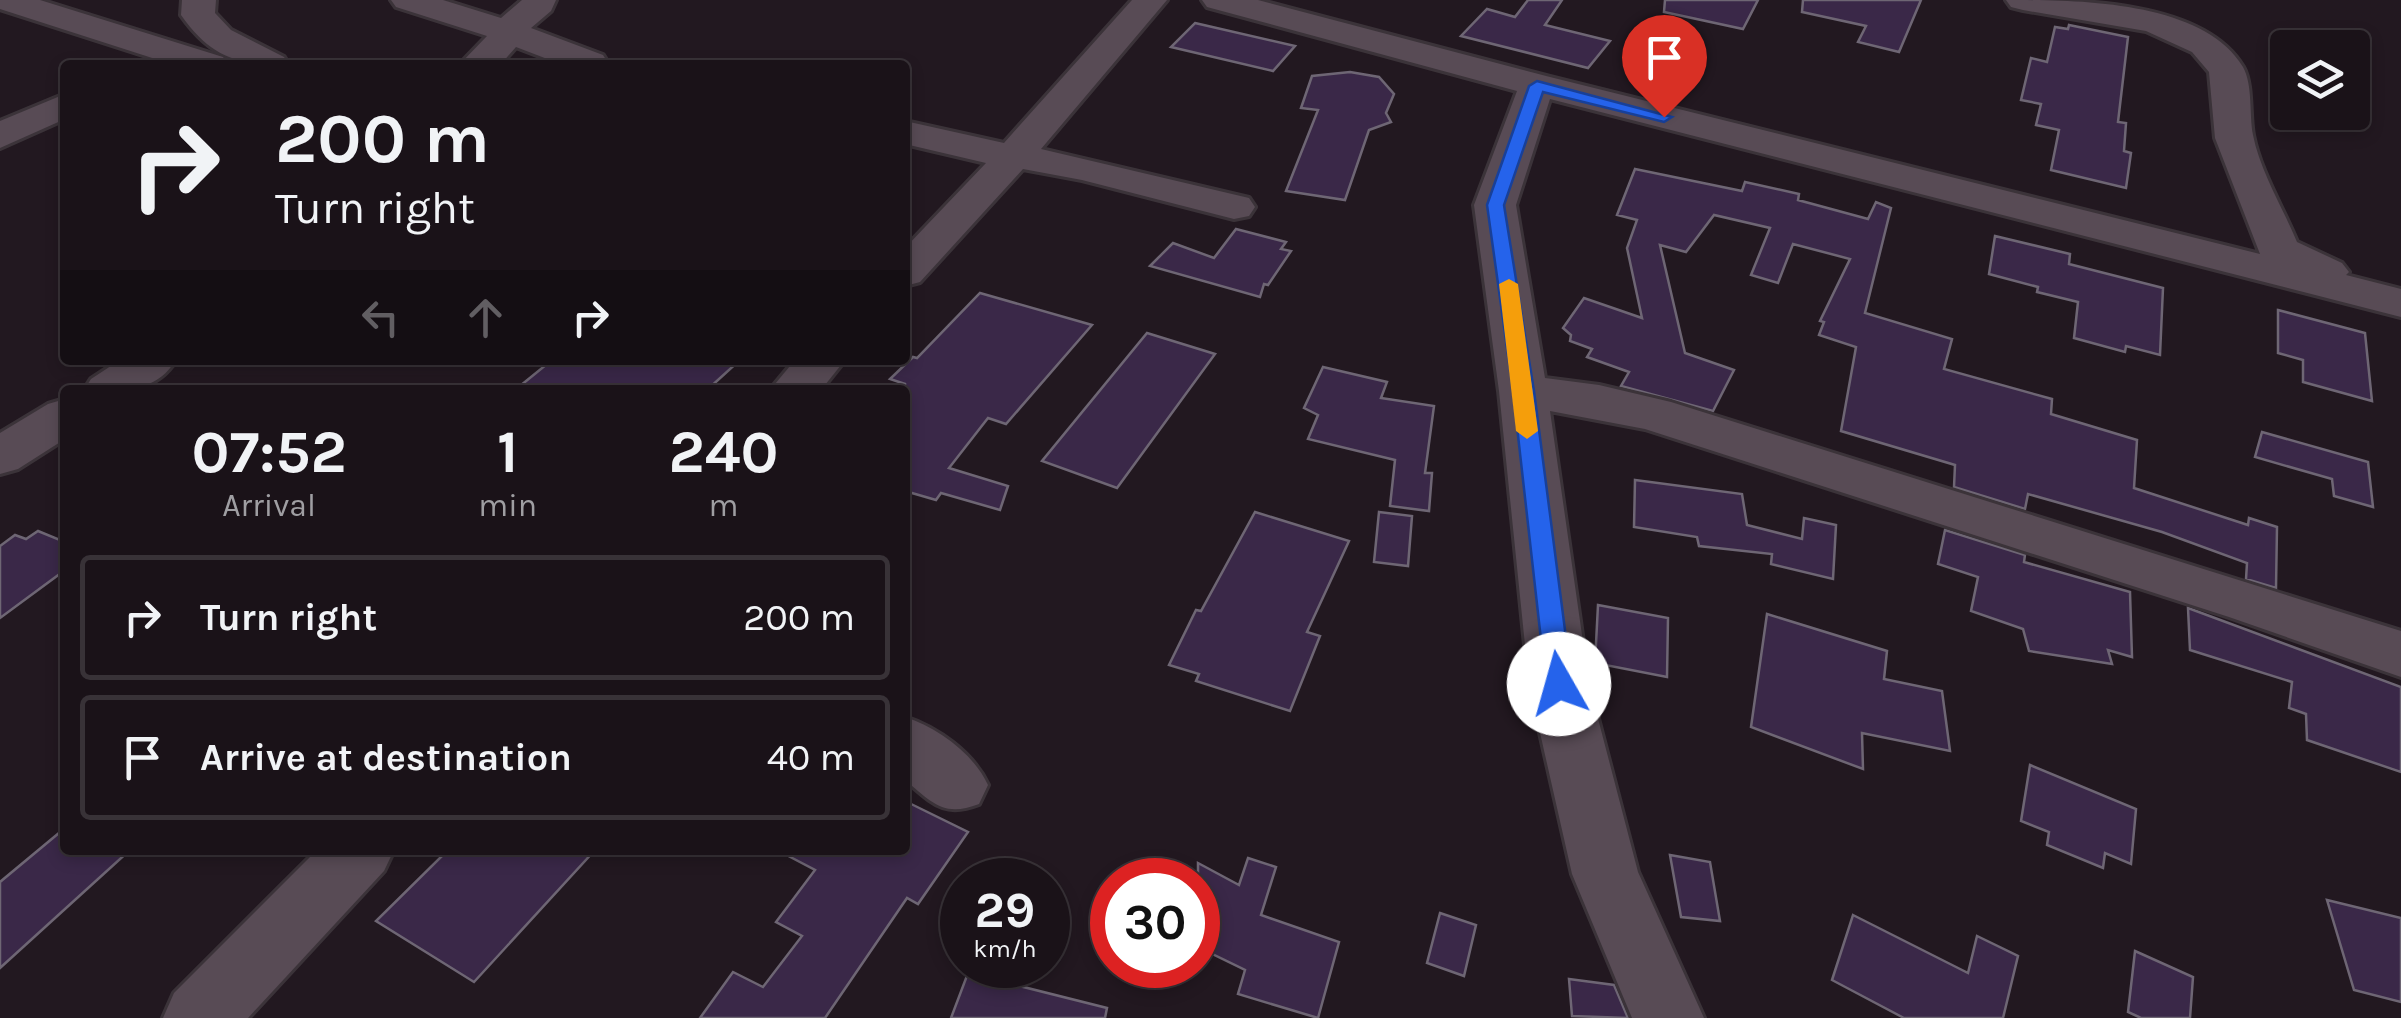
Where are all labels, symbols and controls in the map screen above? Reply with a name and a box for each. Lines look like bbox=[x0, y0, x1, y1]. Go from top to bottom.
pin bbox=[1622, 15, 1707, 118]
icon: arrive bbox=[1637, 30, 1692, 85]
map controls bbox=[2270, 30, 2370, 130]
button: layers bbox=[2270, 30, 2370, 130]
text: 200 m bbox=[275, 98, 490, 180]
icon: right bbox=[110, 100, 240, 230]
text: Turn right bbox=[275, 182, 475, 234]
icon: left bbox=[353, 290, 408, 345]
icon: ahead bbox=[458, 290, 513, 345]
icon: right bbox=[563, 290, 618, 345]
text: 07:52 bbox=[192, 417, 347, 487]
text: 1 bbox=[497, 417, 518, 487]
text: 240 bbox=[669, 417, 778, 487]
text: Arrival bbox=[222, 487, 316, 524]
text: min bbox=[478, 487, 537, 524]
text: m bbox=[709, 487, 738, 524]
icon: right bbox=[115, 590, 170, 645]
text: Turn right bbox=[200, 595, 377, 640]
text: 200 m bbox=[743, 595, 855, 640]
position arrow bbox=[1507, 632, 1611, 736]
icon: arrive bbox=[115, 730, 170, 785]
text: Arrive at destination bbox=[200, 735, 572, 780]
text: 40 m bbox=[767, 735, 855, 780]
speed limit sign: 30 bbox=[1090, 858, 1220, 988]
text: 29 bbox=[975, 881, 1035, 940]
text: km/h bbox=[973, 934, 1037, 963]

